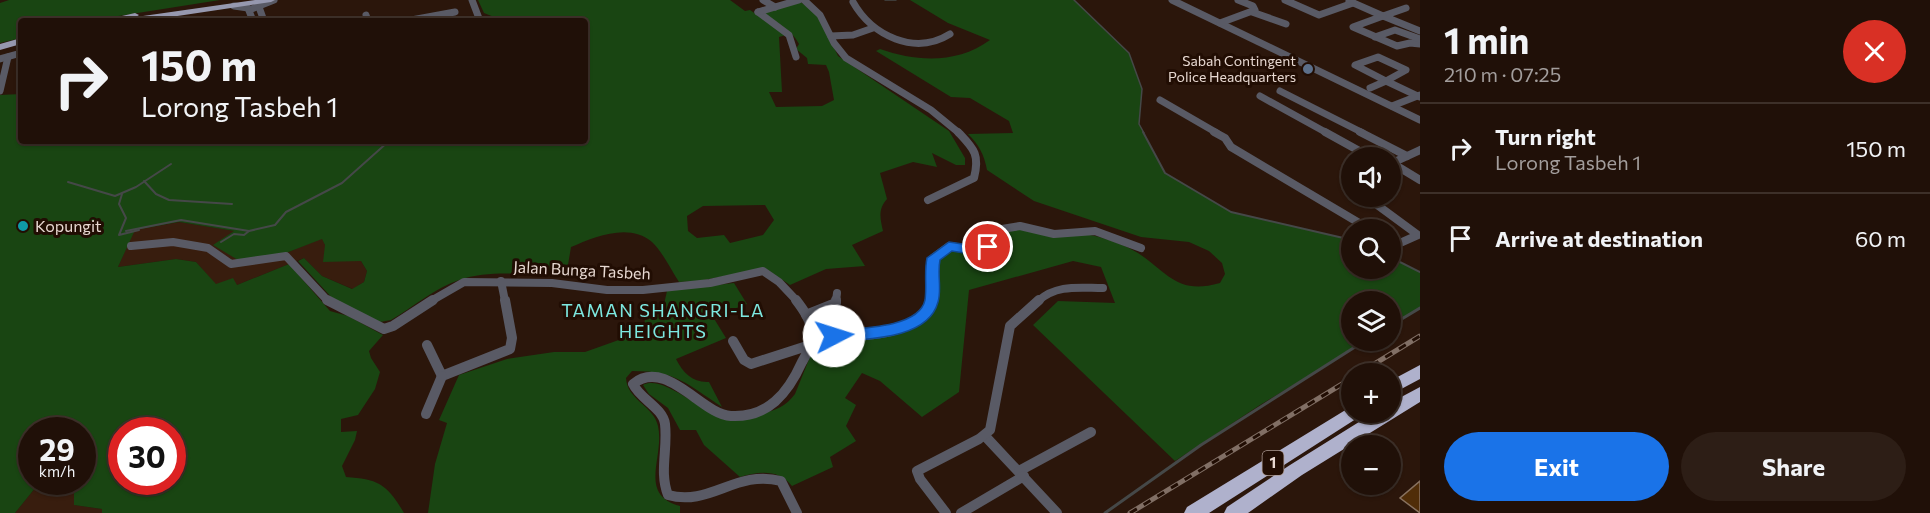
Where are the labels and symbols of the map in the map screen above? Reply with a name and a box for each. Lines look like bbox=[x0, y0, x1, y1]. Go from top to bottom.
place label: Sabah Contingent Police Headquarters bbox=[1168, 52, 1296, 85]
marker: Sabah Contingent Police Headquarters bbox=[1301, 62, 1315, 76]
place label: Kopungit bbox=[35, 216, 102, 235]
marker: Kopungit bbox=[16, 219, 30, 233]
pin bbox=[962, 221, 1013, 272]
street label: Jalan Bunga Tasbeh bbox=[513, 256, 651, 283]
district label: TAMAN SHANGRI-LA HEIGHTS bbox=[561, 299, 765, 342]
position arrow bbox=[802, 304, 866, 368]
speed limit sign: 30 bbox=[108, 417, 186, 495]
road number: 1 bbox=[1262, 451, 1284, 475]

